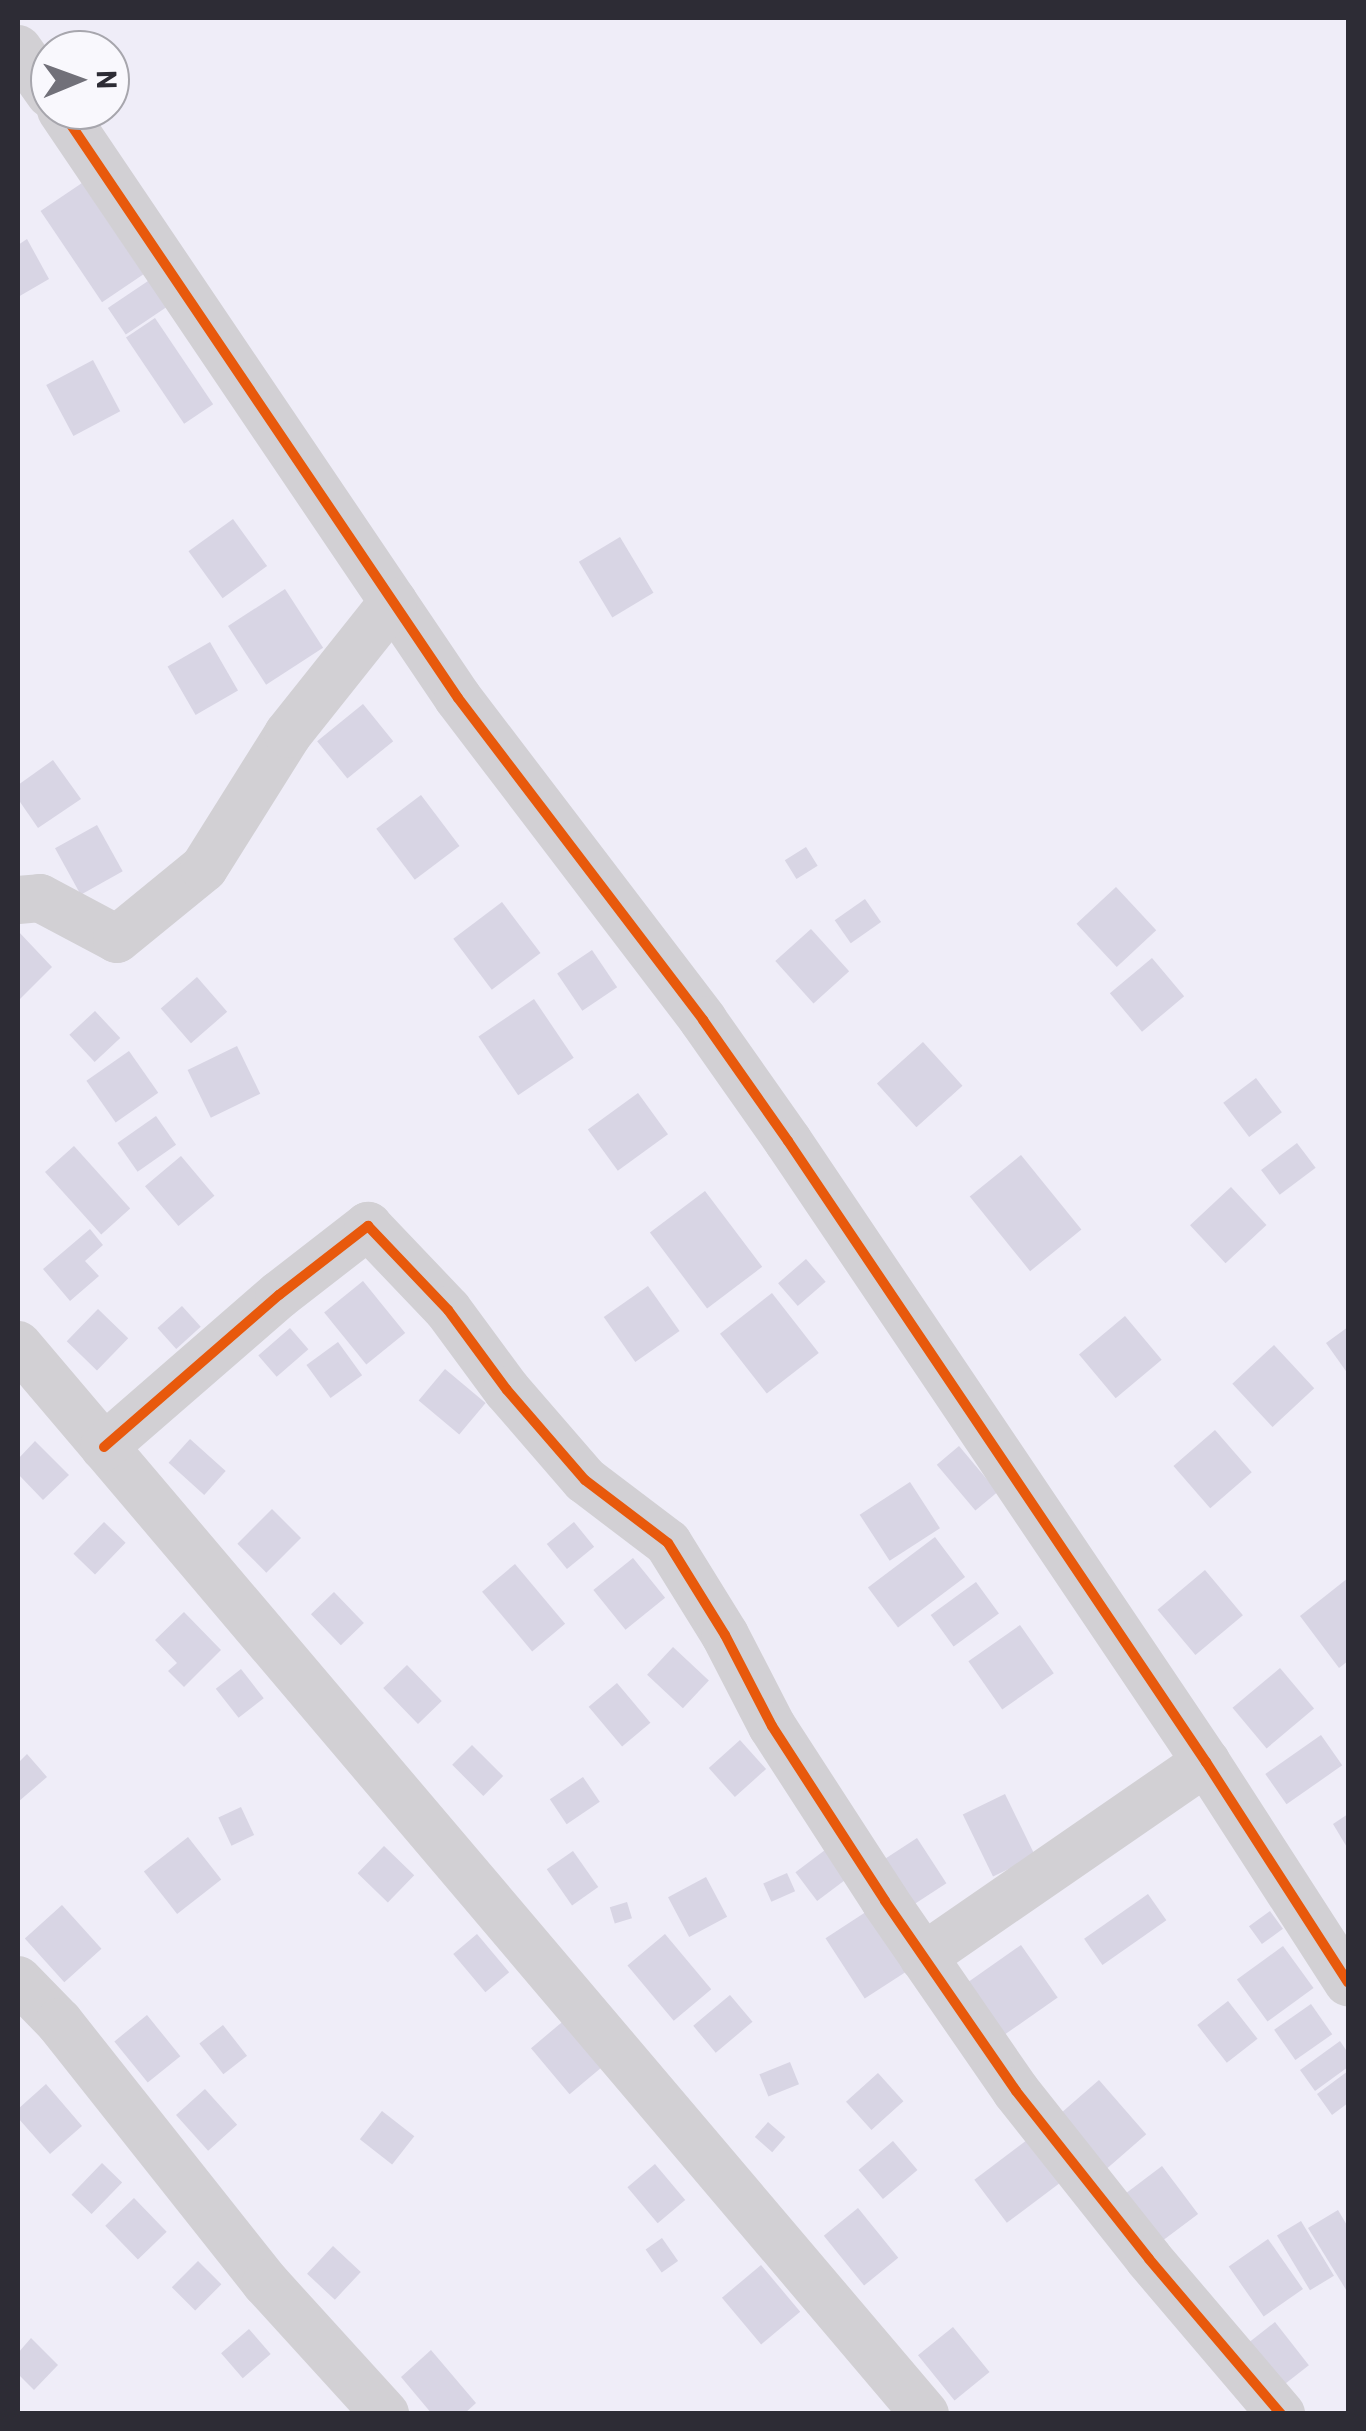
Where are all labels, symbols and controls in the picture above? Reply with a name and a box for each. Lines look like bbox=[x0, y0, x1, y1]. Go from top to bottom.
north arrow bbox=[30, 30, 130, 130]
text: N bbox=[91, 70, 125, 89]

